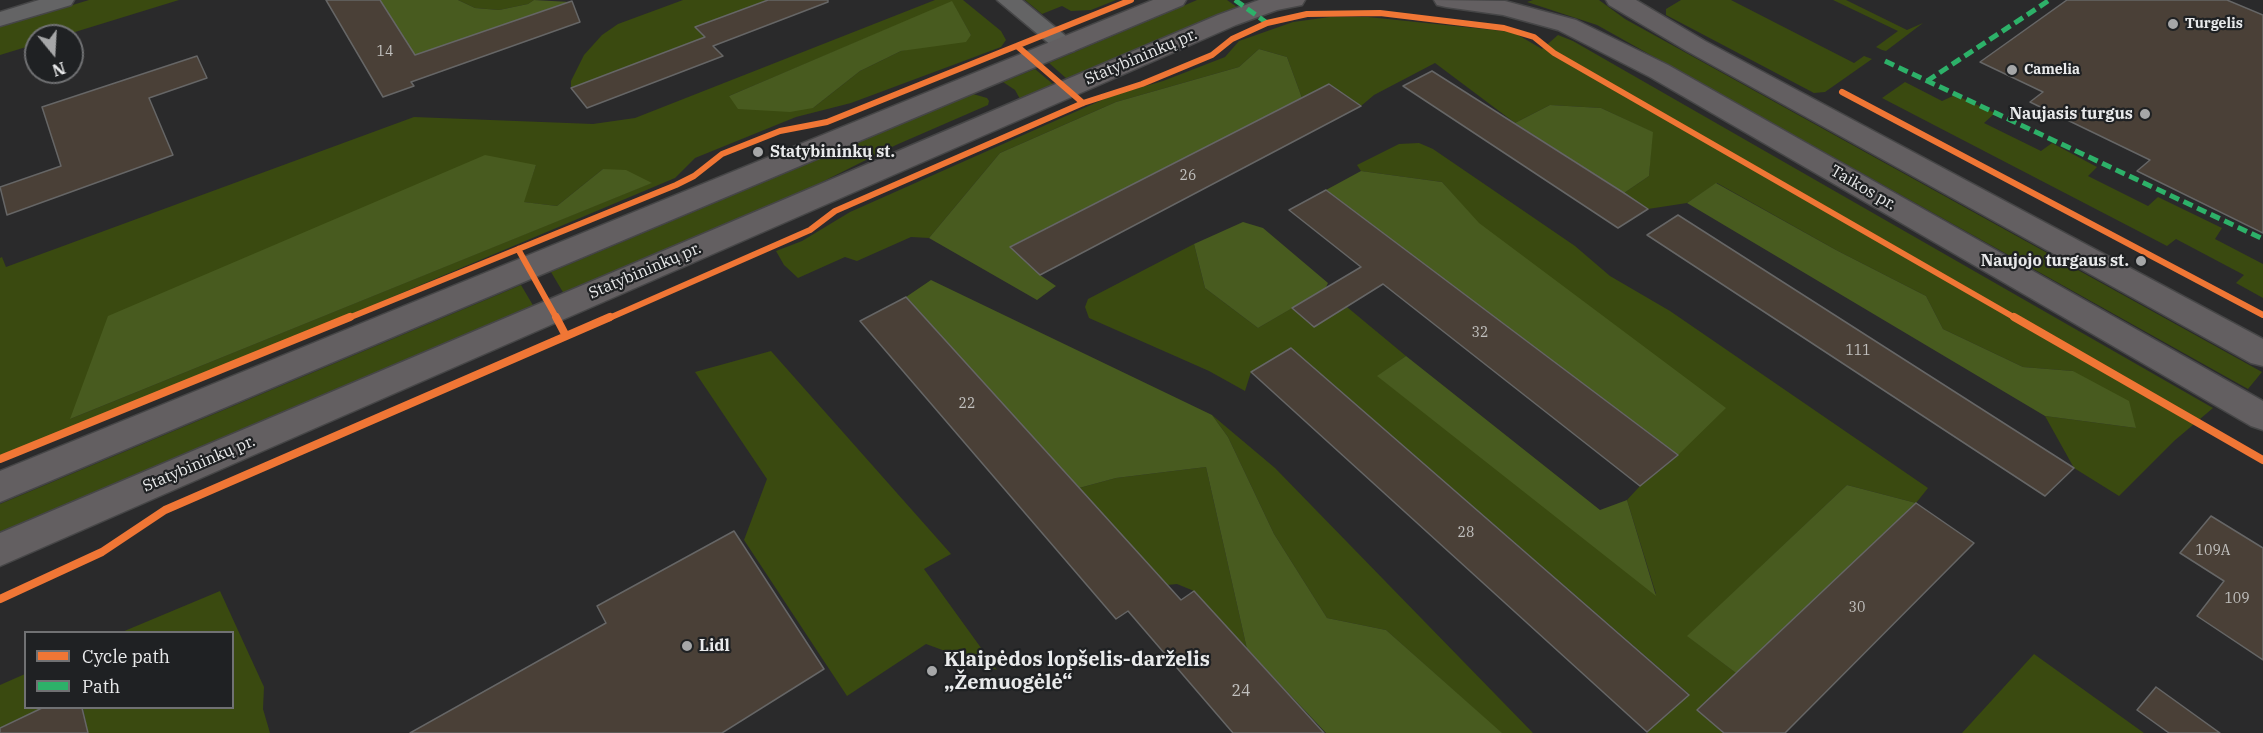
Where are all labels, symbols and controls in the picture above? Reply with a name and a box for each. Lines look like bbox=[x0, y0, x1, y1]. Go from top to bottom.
place label: Turgelis bbox=[2185, 16, 2243, 32]
marker: Turgelis bbox=[2166, 17, 2180, 31]
north arrow bbox=[24, 24, 84, 84]
street label: Statybininkų pr. bbox=[1082, 25, 1200, 89]
house number: 14 bbox=[377, 44, 393, 60]
text: N bbox=[50, 58, 68, 81]
place label: Camelia bbox=[2024, 62, 2080, 78]
marker: Camelia bbox=[2005, 63, 2019, 77]
place label: Naujasis turgus bbox=[2010, 104, 2133, 124]
marker: Naujasis turgus bbox=[2138, 107, 2152, 121]
place label: Statybininkų st. bbox=[770, 142, 895, 162]
marker: Statybininkų st. bbox=[751, 145, 765, 159]
street label: Taikos pr. bbox=[1827, 161, 1899, 215]
house number: 26 bbox=[1180, 168, 1196, 184]
street label: Statybininkų pr. bbox=[586, 239, 704, 303]
place label: Naujojo turgaus st. bbox=[1981, 251, 2129, 271]
marker: Naujojo turgaus st. bbox=[2134, 254, 2148, 268]
house number: 32 bbox=[1472, 325, 1488, 341]
house number: 111 bbox=[1845, 343, 1871, 359]
house number: 22 bbox=[959, 396, 975, 412]
street label: Statybininkų pr. bbox=[140, 432, 258, 496]
house number: 28 bbox=[1458, 525, 1474, 541]
house number: 109A bbox=[2196, 543, 2230, 559]
house number: 109 bbox=[2224, 591, 2250, 607]
house number: 30 bbox=[1849, 600, 1865, 616]
legend bbox=[24, 631, 234, 709]
place label: Lidl bbox=[699, 636, 730, 656]
marker: Lidl bbox=[680, 639, 694, 653]
text: Cycle path bbox=[82, 645, 170, 668]
place label: Klaipėdos lopšelis-darželis „Žemuogėlė“ bbox=[944, 648, 1210, 695]
marker: Klaipėdos lopšelis-darželis „Žemuogėlė“ bbox=[925, 664, 939, 678]
text: Path bbox=[82, 675, 120, 698]
house number: 24 bbox=[1231, 681, 1251, 701]

